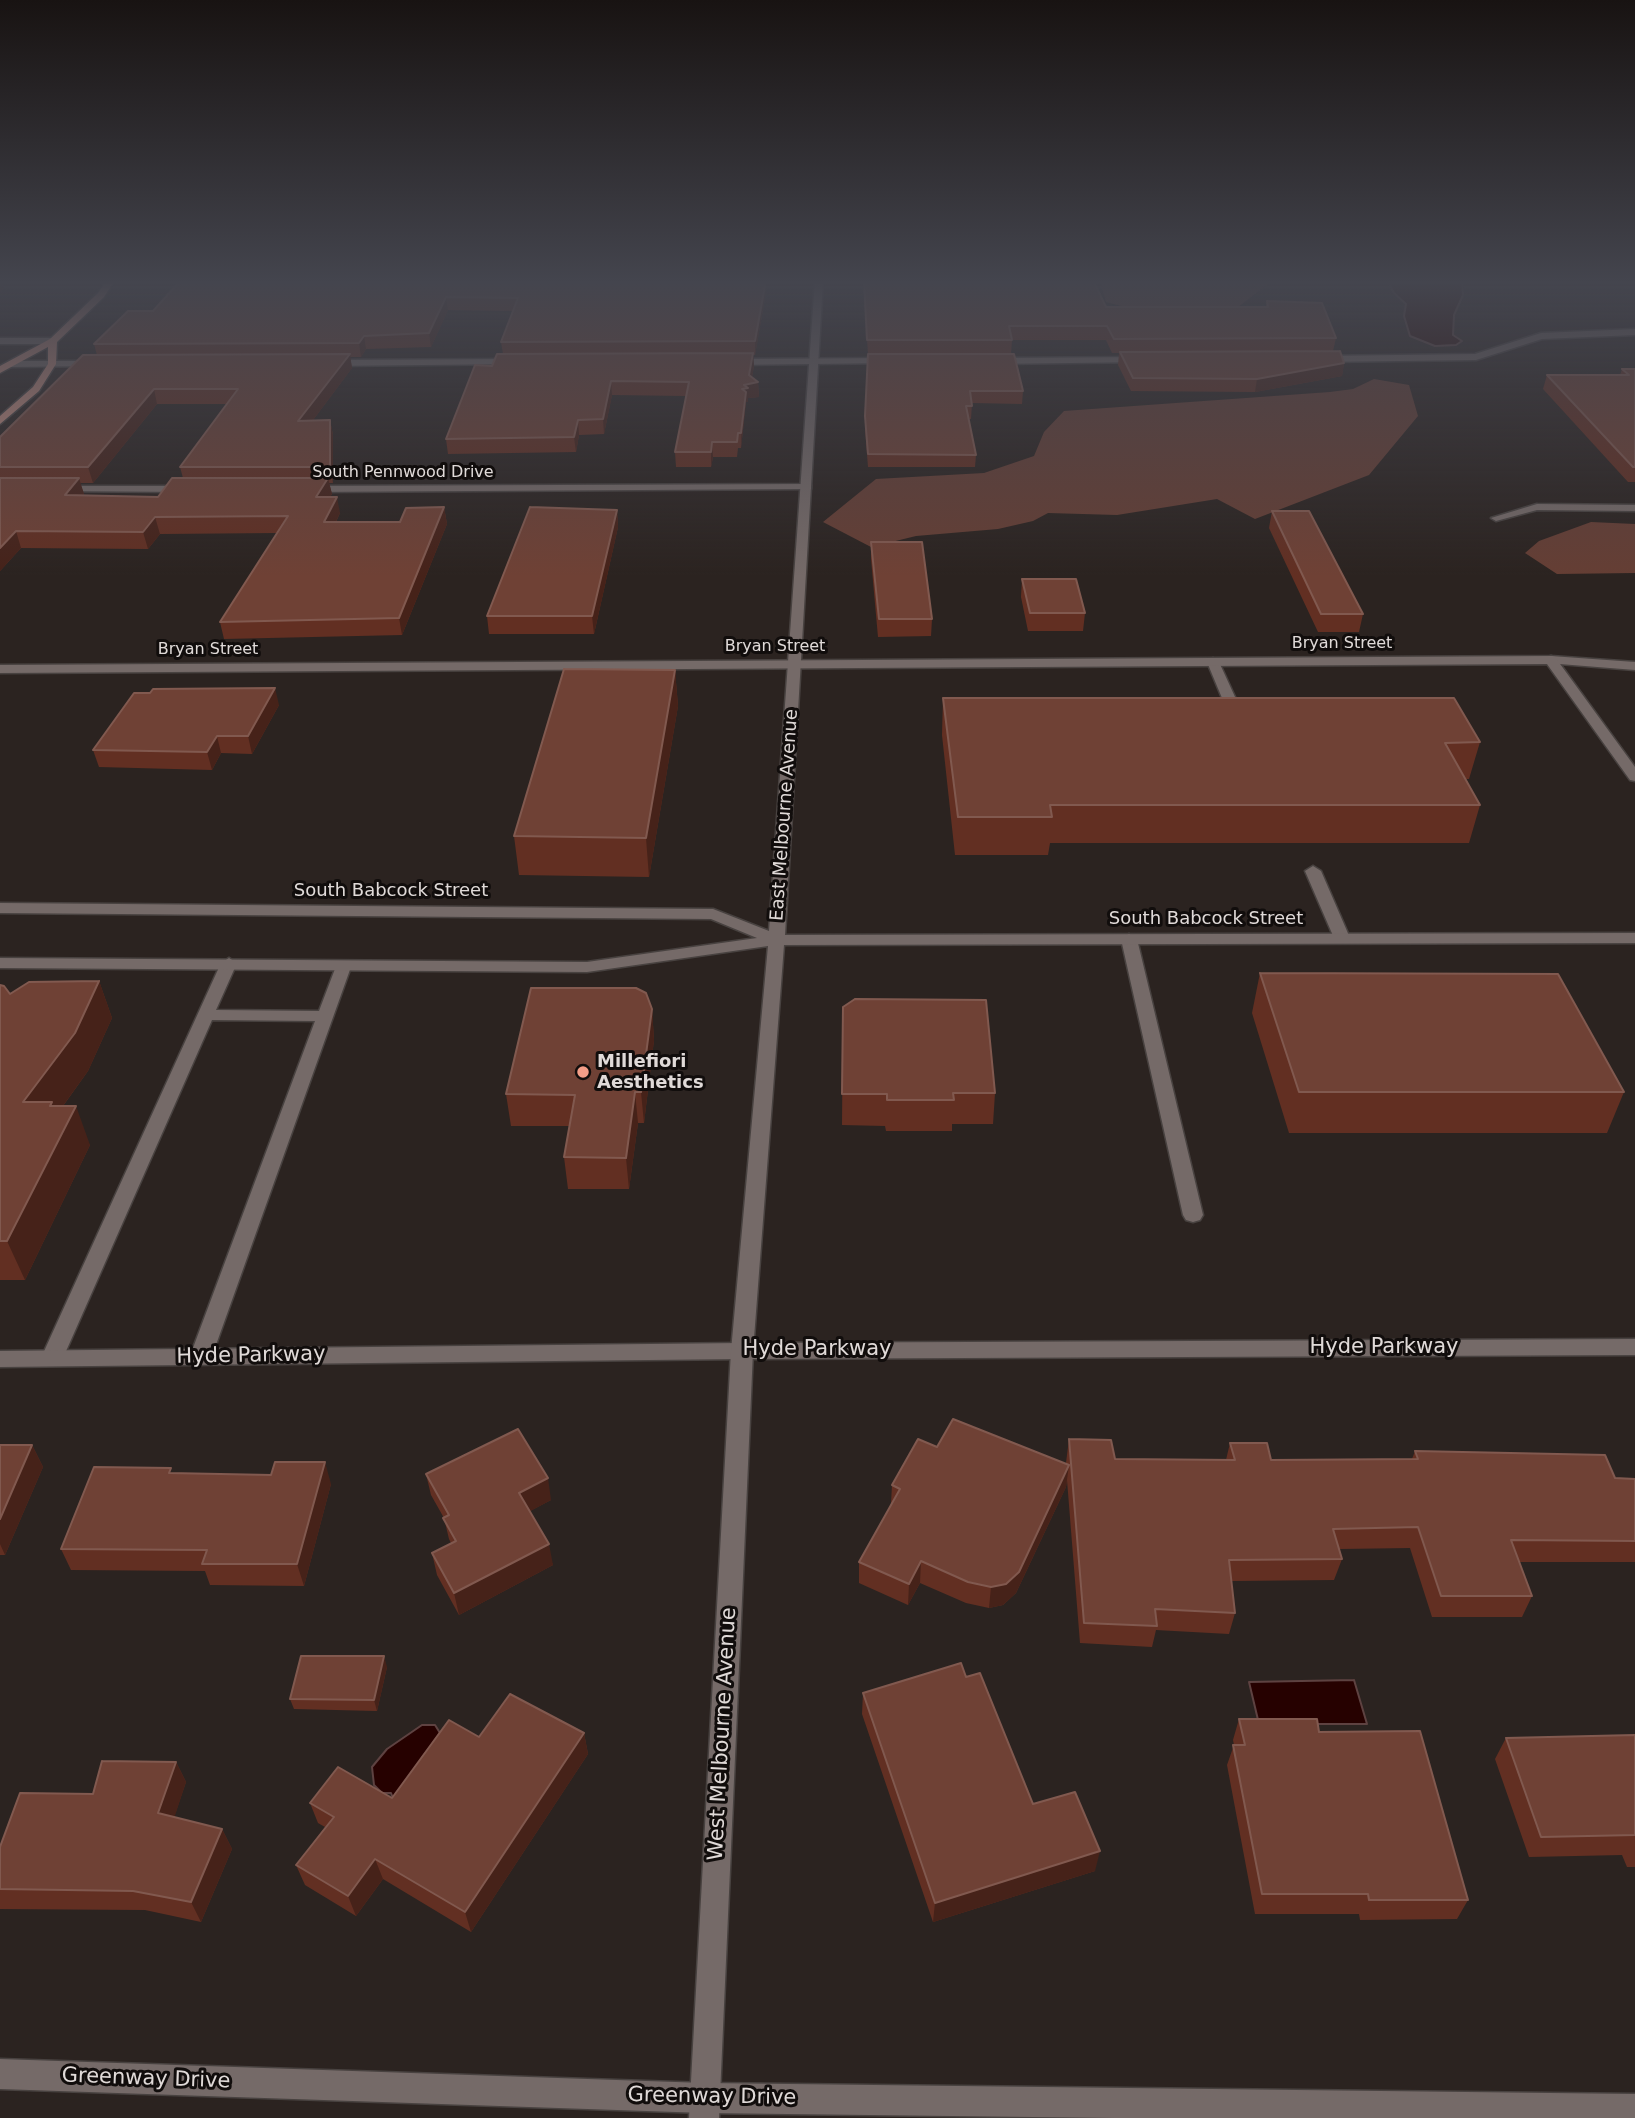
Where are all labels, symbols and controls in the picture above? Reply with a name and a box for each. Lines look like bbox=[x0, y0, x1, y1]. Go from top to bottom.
street label: South Pennwood Drive bbox=[312, 463, 494, 483]
street label: Bryan Street bbox=[1292, 634, 1392, 654]
street label: Bryan Street bbox=[725, 637, 825, 657]
street label: Bryan Street bbox=[158, 640, 258, 660]
street label: East Melbourne Avenue bbox=[767, 708, 803, 922]
street label: South Babcock Street bbox=[294, 880, 488, 902]
street label: South Babcock Street bbox=[1109, 908, 1303, 930]
place label: Millefiori Aesthetics bbox=[597, 1051, 704, 1094]
marker: Millefiori Aesthetics bbox=[575, 1064, 591, 1080]
street label: Hyde Parkway bbox=[1310, 1335, 1458, 1361]
street label: Hyde Parkway bbox=[743, 1337, 891, 1363]
street label: Hyde Parkway bbox=[176, 1342, 326, 1370]
street label: West Melbourne Avenue bbox=[704, 1607, 742, 1861]
street label: Greenway Drive bbox=[61, 2063, 231, 2095]
street label: Greenway Drive bbox=[627, 2083, 797, 2111]

